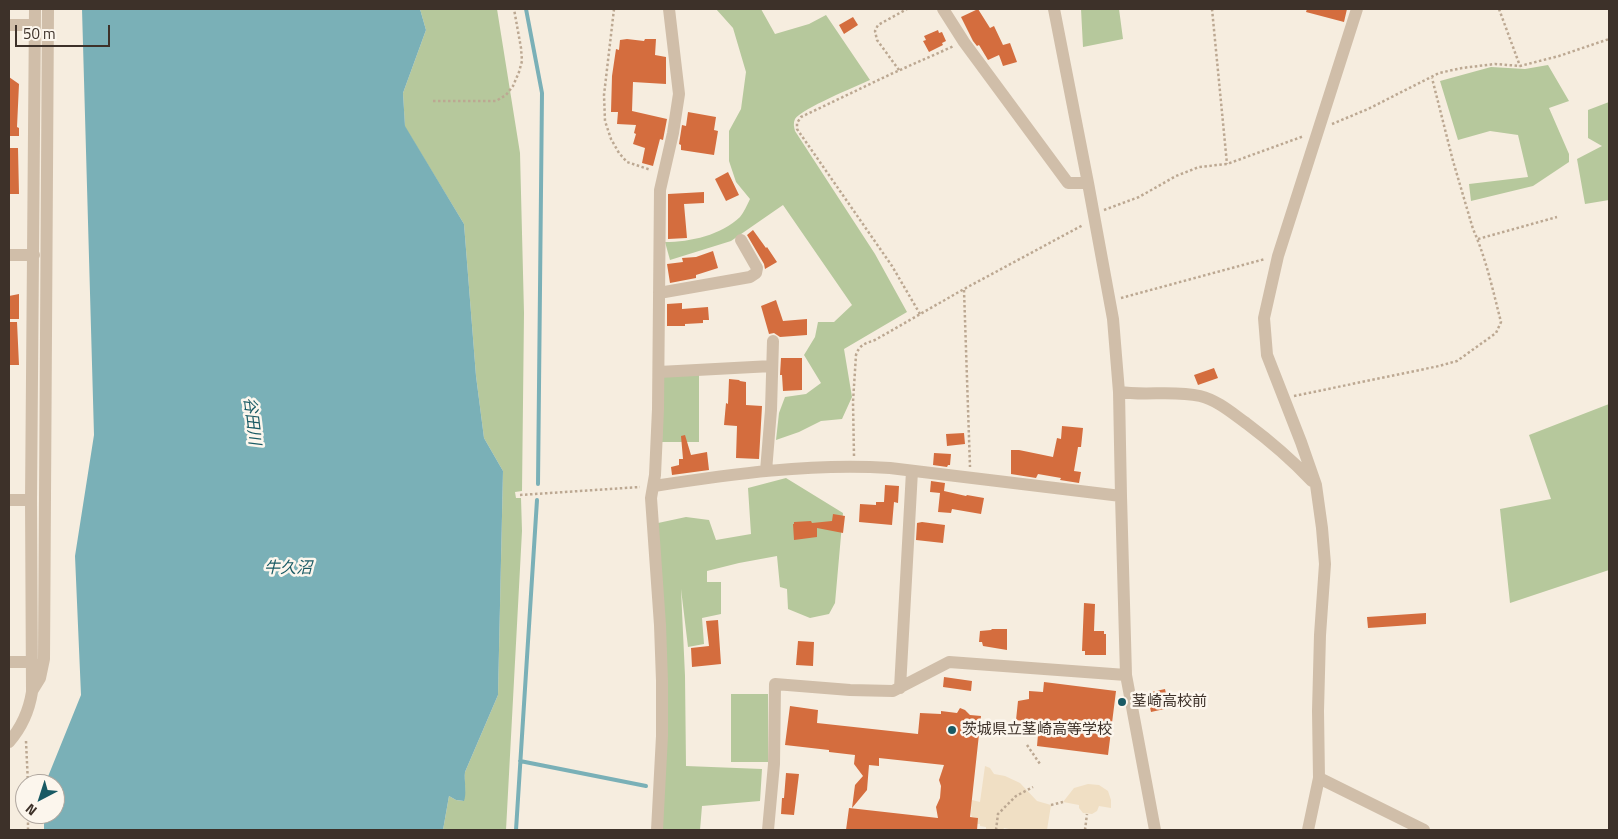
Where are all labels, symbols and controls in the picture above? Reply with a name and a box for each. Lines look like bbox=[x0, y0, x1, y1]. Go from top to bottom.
scale bar bbox=[18, 15, 112, 47]
text: 50 m bbox=[23, 22, 56, 45]
water label: 谷田川 bbox=[239, 396, 263, 446]
water label: 牛久沼 bbox=[264, 559, 312, 579]
place label: 茎崎高校前 bbox=[1132, 693, 1207, 711]
marker: 茎崎高校前 bbox=[1116, 696, 1128, 708]
place label: 茨城県立茎崎高等学校 bbox=[962, 721, 1112, 739]
marker: 茨城県立茎崎高等学校 bbox=[946, 724, 958, 736]
north arrow bbox=[15, 774, 65, 824]
text: N bbox=[20, 799, 41, 821]

